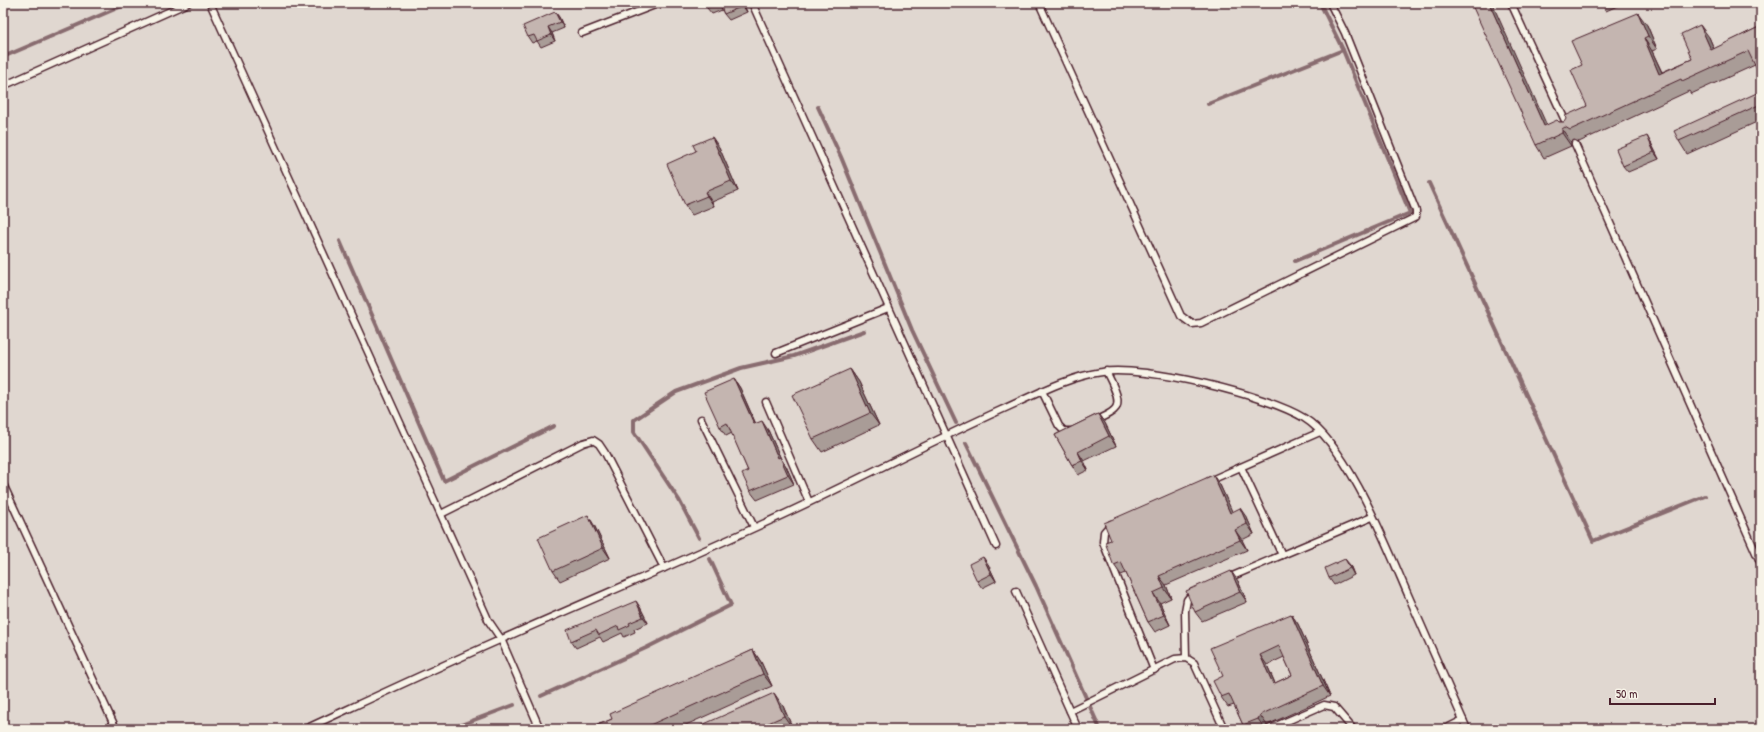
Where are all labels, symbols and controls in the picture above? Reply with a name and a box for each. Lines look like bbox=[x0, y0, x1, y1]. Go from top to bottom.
scale bar bbox=[1610, 680, 1715, 706]
text: 50 m bbox=[1616, 685, 1637, 702]

